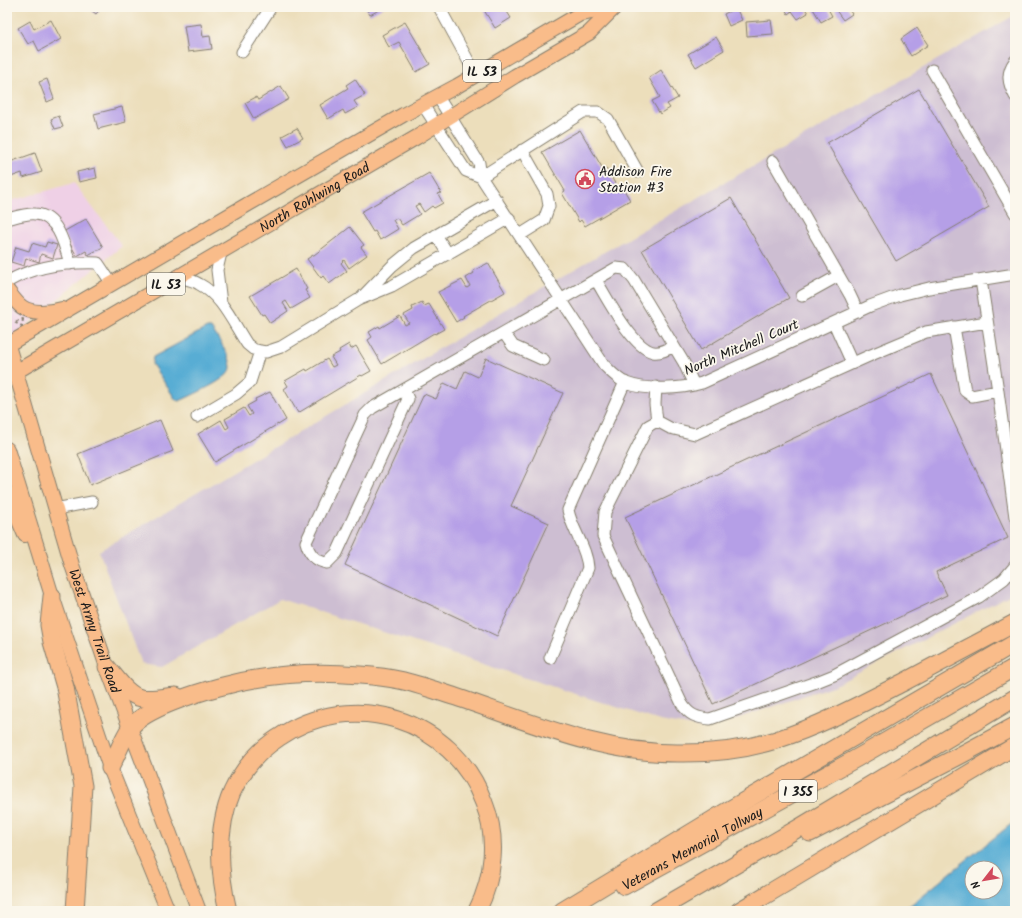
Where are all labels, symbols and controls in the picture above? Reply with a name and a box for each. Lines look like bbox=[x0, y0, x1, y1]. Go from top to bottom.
road number: IL 53 bbox=[463, 60, 501, 82]
street label: North Rohlwing Road bbox=[255, 156, 375, 239]
place label: Addison Fire Station #3 bbox=[599, 161, 672, 199]
public building icon: Addison Fire Station #3 bbox=[574, 168, 596, 190]
road number: IL 53 bbox=[147, 273, 185, 295]
street label: North Mitchell Court bbox=[681, 314, 803, 382]
street label: West Army Trail Road bbox=[62, 566, 126, 697]
road number: I 355 bbox=[779, 780, 817, 802]
street label: Veterans Memorial Tollway bbox=[618, 802, 768, 897]
north arrow bbox=[964, 860, 1004, 900]
text: N bbox=[967, 877, 986, 892]

